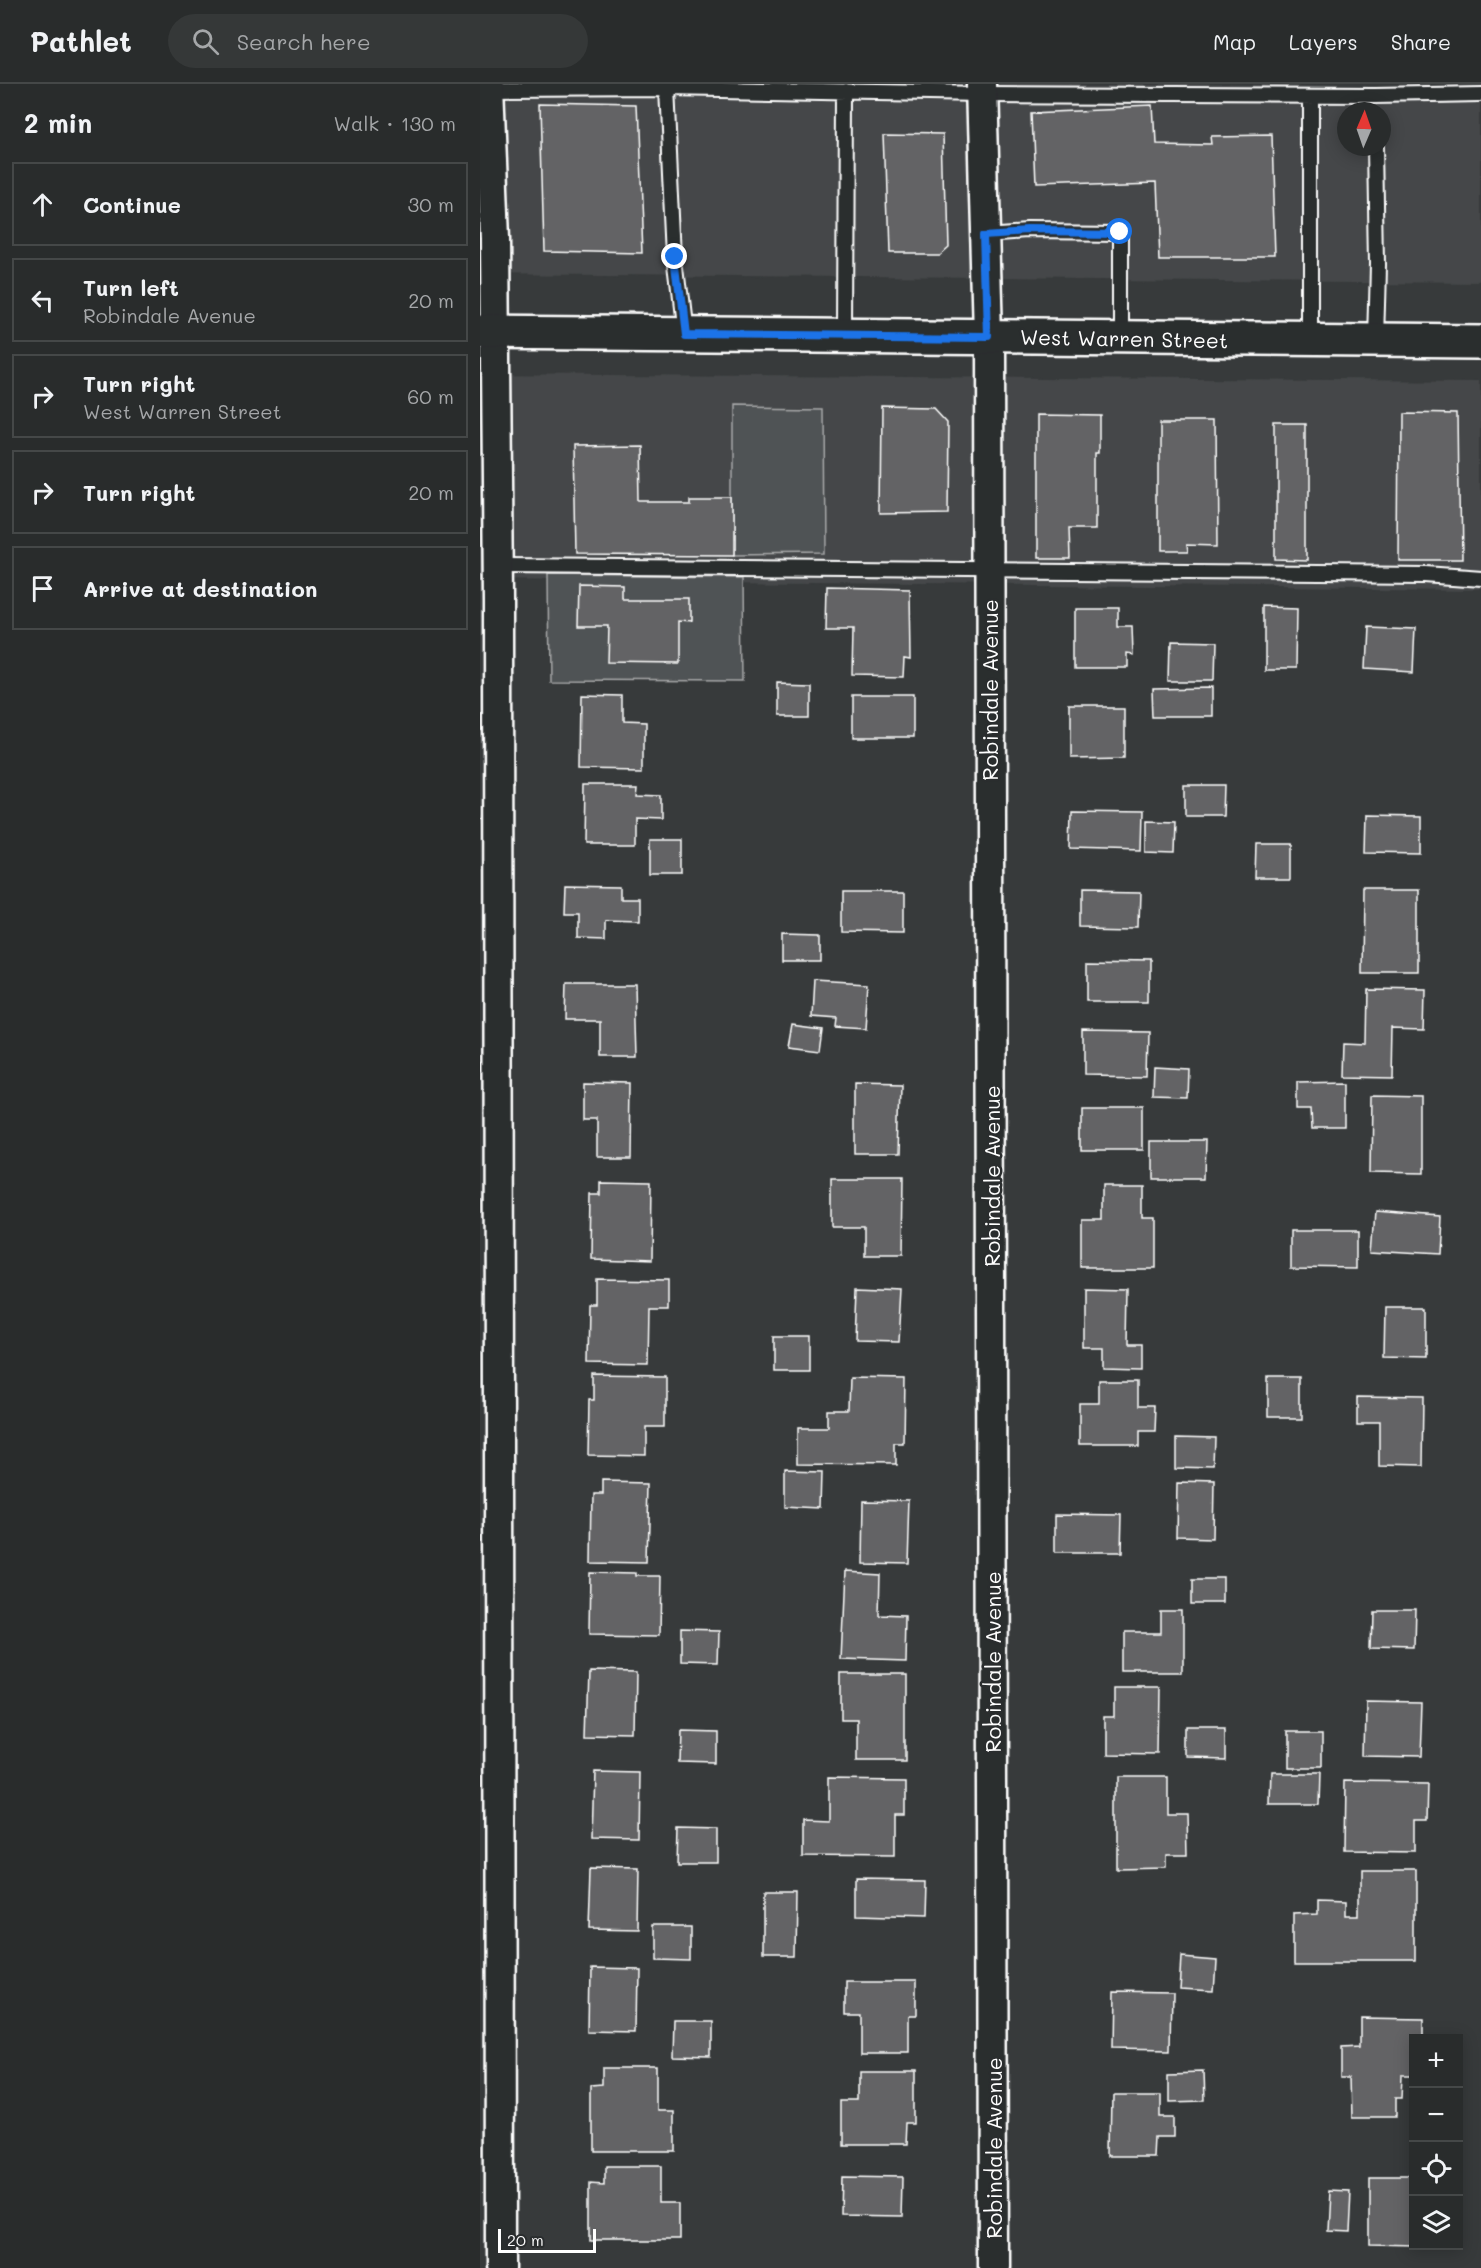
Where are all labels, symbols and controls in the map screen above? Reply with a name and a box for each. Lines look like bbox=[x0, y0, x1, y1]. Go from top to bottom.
search box bbox=[168, 14, 588, 68]
text: Pathlet bbox=[30, 23, 132, 59]
icon: search bbox=[189, 25, 222, 58]
text: Search here bbox=[237, 27, 371, 56]
text: Map bbox=[1213, 28, 1256, 55]
text: Layers bbox=[1289, 28, 1358, 55]
text: Share bbox=[1391, 28, 1451, 55]
north arrow bbox=[1337, 102, 1391, 156]
text: 2 min bbox=[24, 106, 92, 140]
text: Walk · 130 m bbox=[333, 110, 456, 136]
icon: ahead bbox=[26, 188, 59, 221]
text: Continue bbox=[83, 190, 181, 219]
text: 30 m bbox=[408, 191, 454, 217]
route start bbox=[1106, 218, 1132, 244]
route end bbox=[661, 243, 687, 269]
text: Turn left bbox=[83, 273, 179, 302]
icon: left bbox=[26, 284, 59, 317]
text: 20 m bbox=[408, 287, 454, 313]
text: Robindale Avenue bbox=[83, 302, 256, 328]
street label: West Warren Street bbox=[1020, 323, 1228, 353]
text: Turn right bbox=[83, 369, 195, 398]
icon: right bbox=[26, 380, 59, 413]
text: 60 m bbox=[407, 383, 454, 409]
text: West Warren Street bbox=[83, 398, 281, 424]
icon: right bbox=[26, 476, 59, 509]
text: Turn right bbox=[83, 478, 195, 507]
text: 20 m bbox=[408, 479, 454, 505]
icon: arrive bbox=[26, 572, 59, 605]
text: Arrive at destination bbox=[83, 574, 318, 603]
street label: Robindale Avenue bbox=[976, 599, 1003, 781]
street label: Robindale Avenue bbox=[978, 1085, 1005, 1267]
street label: Robindale Avenue bbox=[979, 1571, 1006, 1753]
map controls bbox=[1409, 2034, 1463, 2250]
button: + bbox=[1409, 2034, 1463, 2088]
street label: Robindale Avenue bbox=[980, 2057, 1007, 2239]
button: − bbox=[1409, 2088, 1463, 2142]
button: locate bbox=[1409, 2142, 1463, 2196]
button: layers bbox=[1409, 2196, 1463, 2250]
scale bar bbox=[498, 2226, 596, 2254]
text: 20 m bbox=[507, 2229, 544, 2250]

